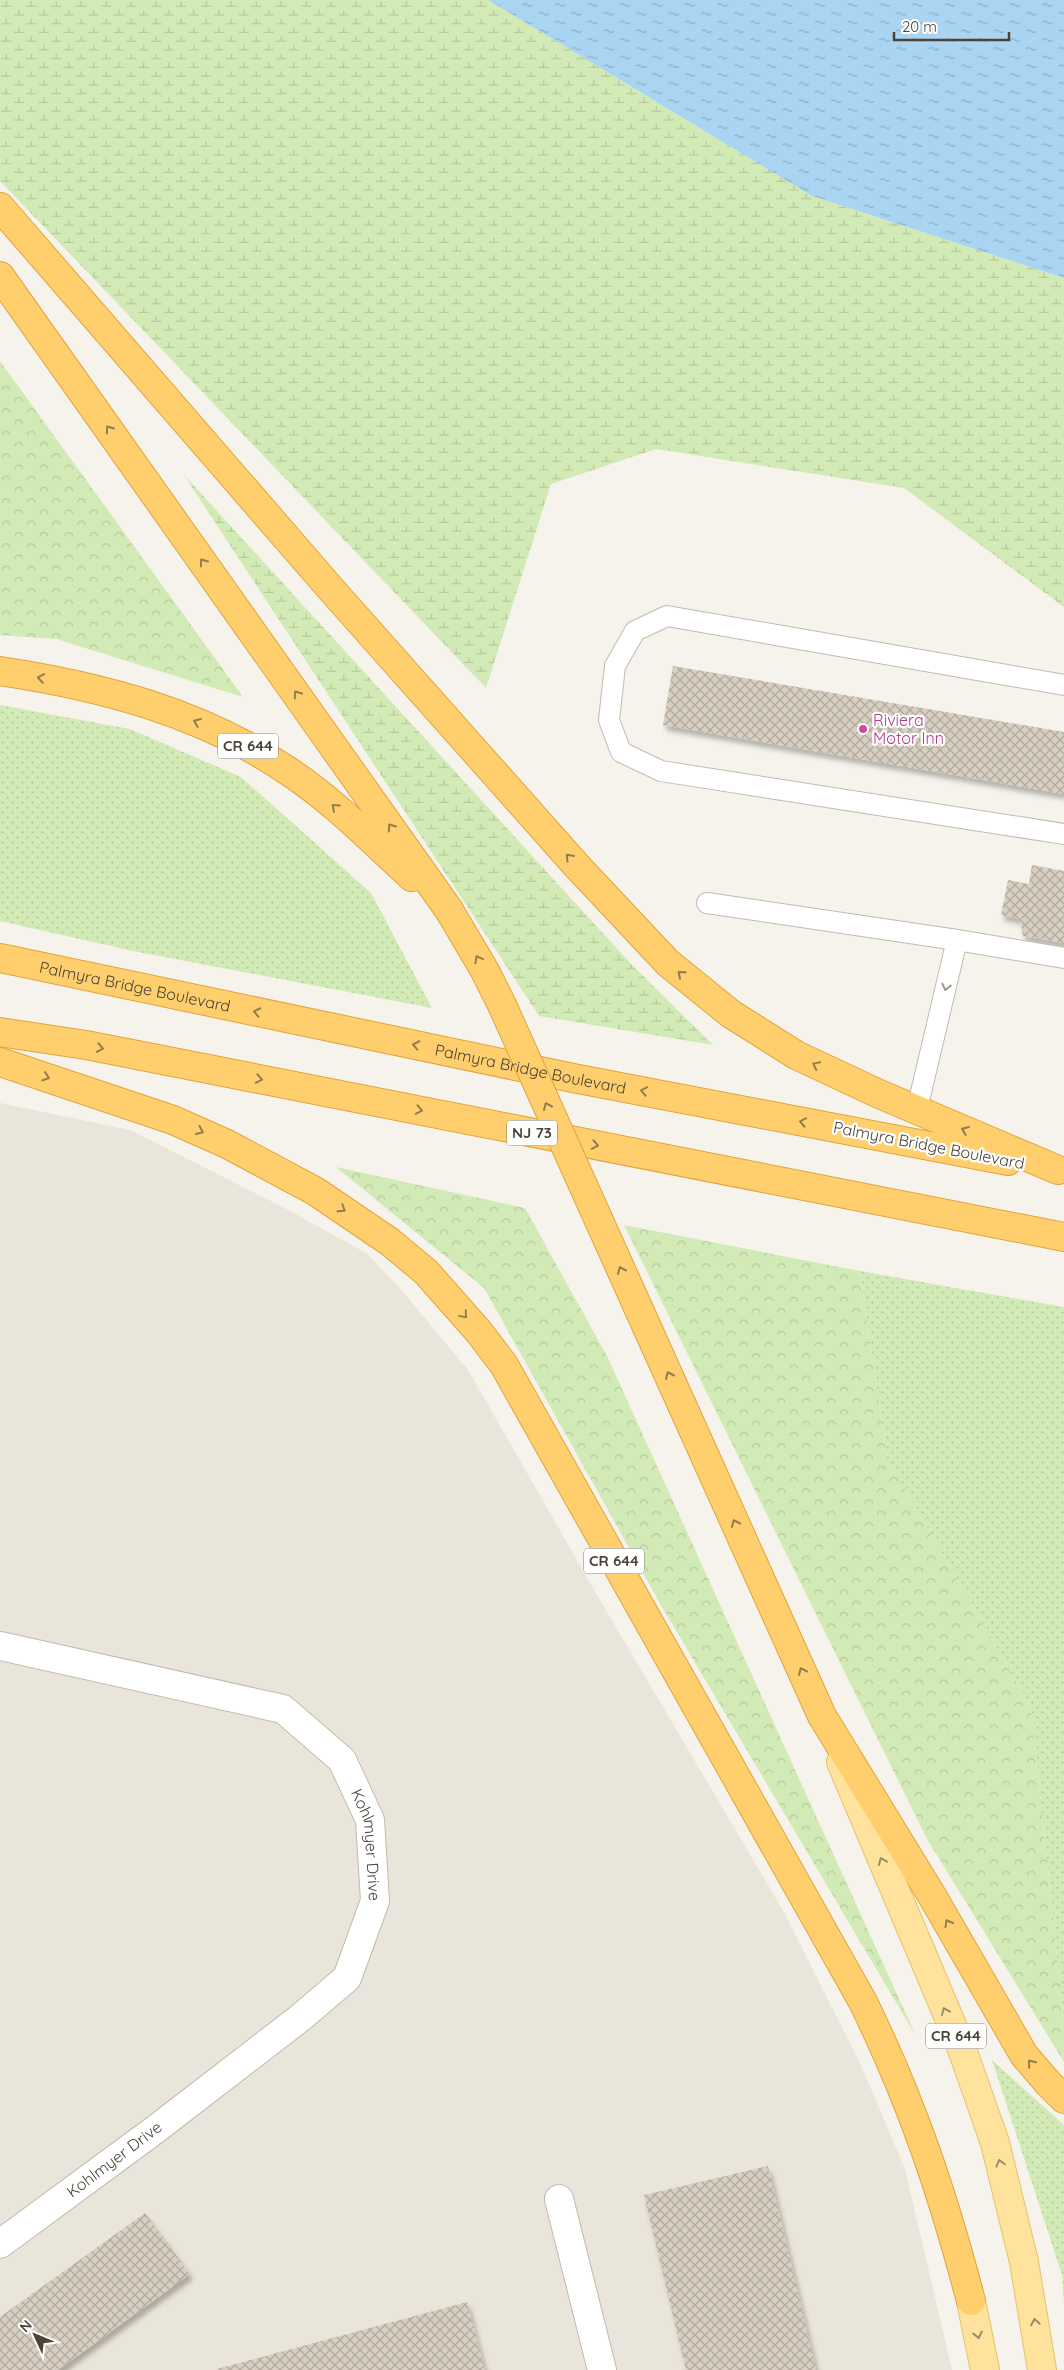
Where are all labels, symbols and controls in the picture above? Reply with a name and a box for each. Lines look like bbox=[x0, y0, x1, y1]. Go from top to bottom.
scale bar bbox=[894, 10, 1009, 42]
text: 20 m bbox=[902, 17, 937, 36]
one-way arrow bbox=[106, 425, 115, 435]
one-way arrow bbox=[200, 558, 209, 568]
one-way arrow bbox=[37, 673, 45, 683]
one-way arrow bbox=[294, 690, 303, 700]
place label: Riviera Motor Inn bbox=[873, 710, 944, 748]
one-way arrow bbox=[193, 718, 202, 729]
marker: Riviera Motor Inn bbox=[857, 723, 869, 735]
road number: CR 644 bbox=[218, 734, 278, 758]
one-way arrow bbox=[331, 804, 340, 813]
one-way arrow bbox=[388, 823, 397, 833]
one-way arrow bbox=[566, 854, 575, 863]
one-way arrow bbox=[475, 955, 485, 964]
street label: Palmyra Bridge Boulevard bbox=[38, 957, 232, 1016]
one-way arrow bbox=[678, 971, 687, 980]
one-way arrow bbox=[941, 983, 952, 992]
one-way arrow bbox=[252, 1007, 261, 1018]
street label: Palmyra Bridge Boulevard bbox=[433, 1039, 628, 1098]
one-way arrow bbox=[412, 1040, 420, 1051]
one-way arrow bbox=[96, 1042, 104, 1053]
one-way arrow bbox=[812, 1060, 821, 1071]
one-way arrow bbox=[42, 1072, 50, 1082]
one-way arrow bbox=[255, 1074, 264, 1084]
one-way arrow bbox=[639, 1087, 648, 1097]
one-way arrow bbox=[543, 1102, 554, 1111]
one-way arrow bbox=[414, 1105, 423, 1115]
one-way arrow bbox=[799, 1117, 808, 1127]
street label: Palmyra Bridge Boulevard bbox=[832, 1117, 1026, 1173]
road number: NJ 73 bbox=[507, 1120, 557, 1146]
one-way arrow bbox=[195, 1125, 204, 1136]
one-way arrow bbox=[961, 1125, 970, 1136]
one-way arrow bbox=[591, 1139, 600, 1150]
one-way arrow bbox=[336, 1203, 346, 1212]
one-way arrow bbox=[617, 1266, 628, 1275]
one-way arrow bbox=[459, 1309, 468, 1318]
one-way arrow bbox=[664, 1371, 675, 1380]
one-way arrow bbox=[731, 1519, 742, 1528]
road number: CR 644 bbox=[584, 1548, 644, 1574]
one-way arrow bbox=[798, 1667, 808, 1676]
street label: Kohlmyer Drive bbox=[347, 1785, 385, 1902]
one-way arrow bbox=[877, 1857, 888, 1866]
one-way arrow bbox=[944, 1920, 954, 1929]
one-way arrow bbox=[940, 2007, 951, 2016]
road number: CR 644 bbox=[926, 2024, 986, 2048]
one-way arrow bbox=[1028, 2060, 1037, 2069]
street label: Kohlmyer Drive bbox=[62, 2117, 166, 2201]
one-way arrow bbox=[996, 2160, 1006, 2168]
north arrow bbox=[10, 2310, 60, 2360]
text: N bbox=[16, 2316, 36, 2336]
one-way arrow bbox=[1031, 2317, 1041, 2326]
one-way arrow bbox=[973, 2331, 983, 2340]

